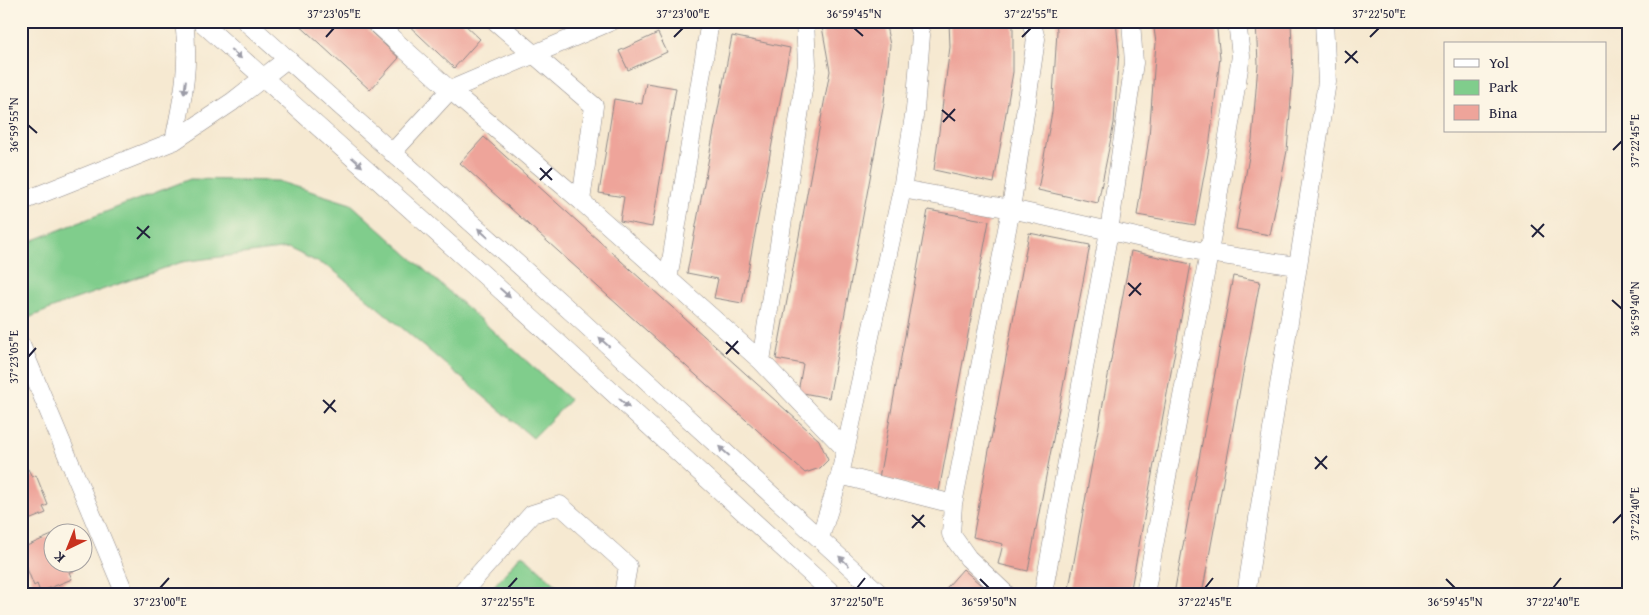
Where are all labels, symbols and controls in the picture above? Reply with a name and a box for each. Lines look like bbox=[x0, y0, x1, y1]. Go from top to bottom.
text: 37°23'05"E bbox=[307, 5, 361, 22]
text: 37°23'00"E bbox=[656, 5, 710, 22]
text: 36°59'45"N bbox=[826, 5, 882, 22]
text: 37°22'55"E bbox=[1004, 5, 1058, 22]
text: 37°22'50"E bbox=[1352, 5, 1406, 22]
legend bbox=[1444, 42, 1606, 132]
one-way arrow bbox=[230, 48, 243, 59]
text: Yol bbox=[1489, 52, 1509, 73]
text: Park bbox=[1489, 76, 1518, 97]
one-way arrow bbox=[181, 80, 189, 96]
text: 36°59'55"N bbox=[5, 97, 22, 153]
text: Bina bbox=[1489, 102, 1517, 123]
text: 37°22'45"E bbox=[1626, 114, 1643, 168]
one-way arrow bbox=[351, 156, 364, 167]
one-way arrow bbox=[478, 227, 490, 239]
text: 36°59'40"N bbox=[1626, 281, 1643, 337]
one-way arrow bbox=[498, 287, 510, 299]
text: 37°23'05"E bbox=[5, 330, 22, 384]
one-way arrow bbox=[598, 336, 611, 347]
one-way arrow bbox=[618, 397, 630, 409]
one-way arrow bbox=[719, 445, 731, 457]
text: 37°22'40"E bbox=[1626, 487, 1643, 541]
north arrow bbox=[42, 522, 92, 572]
text: K bbox=[49, 547, 69, 568]
one-way arrow bbox=[839, 555, 851, 567]
text: 37°23'00"E bbox=[133, 593, 187, 610]
text: 37°22'55"E bbox=[481, 593, 535, 610]
text: 37°22'50"E bbox=[830, 593, 884, 610]
text: 36°59'50"N bbox=[961, 593, 1017, 610]
text: 37°22'45"E bbox=[1178, 593, 1232, 610]
text: 36°59'45"N bbox=[1427, 593, 1483, 610]
text: 37°22'40"E bbox=[1526, 593, 1580, 610]

